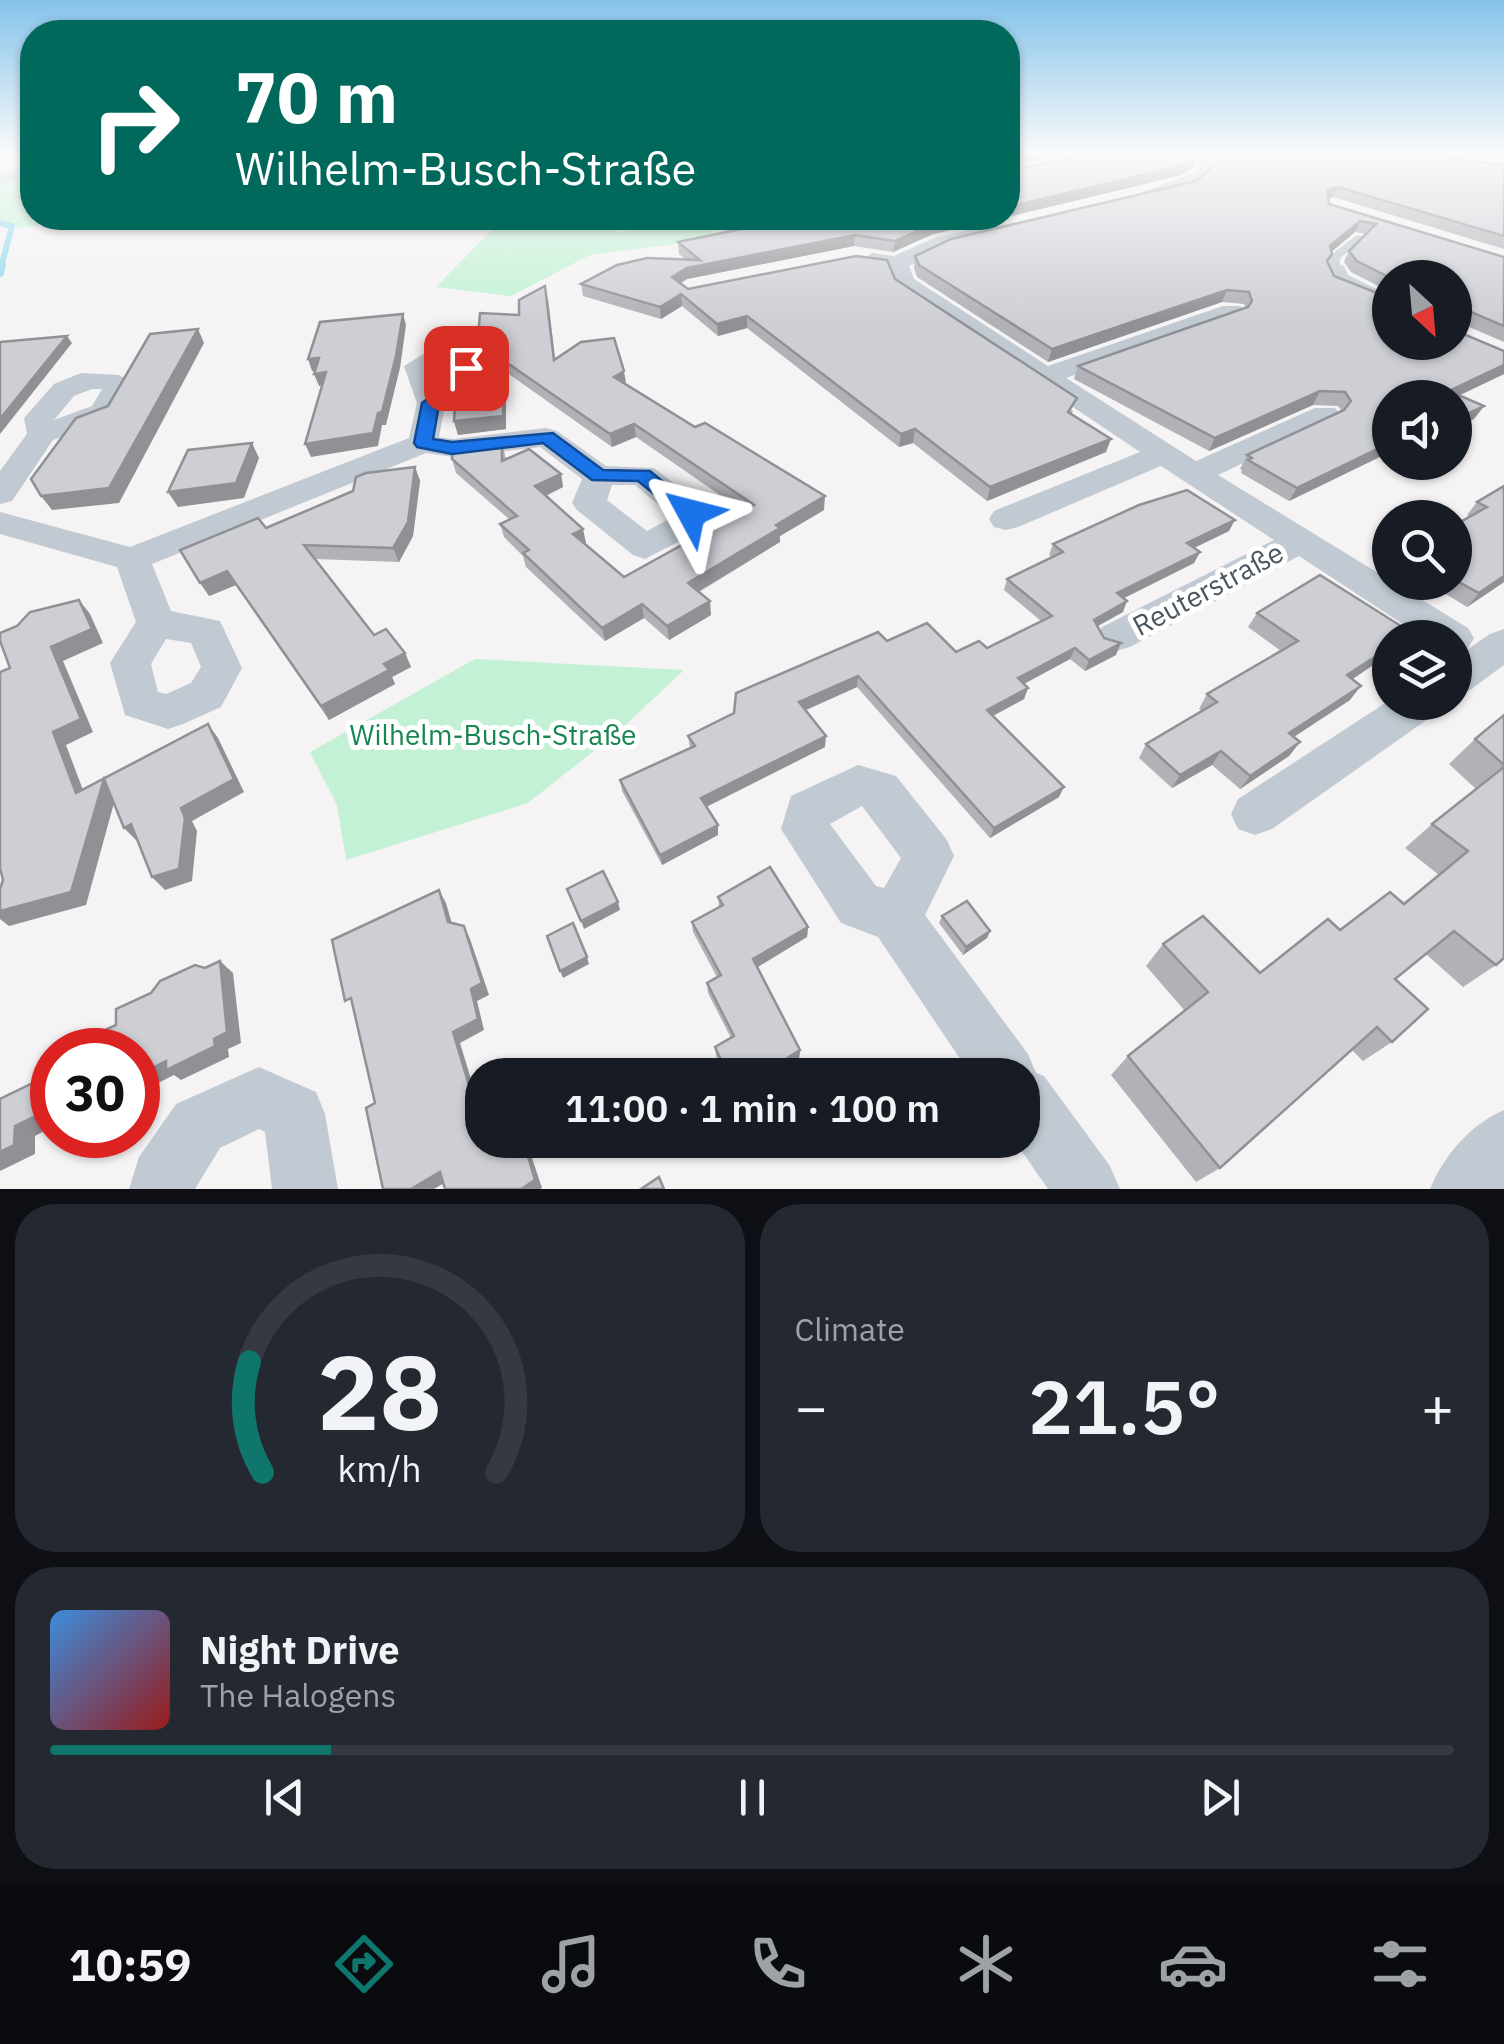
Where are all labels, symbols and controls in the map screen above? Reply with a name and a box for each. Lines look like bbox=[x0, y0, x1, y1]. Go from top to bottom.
text: 70 m bbox=[235, 51, 398, 142]
icon: right bbox=[70, 60, 200, 190]
text: Wilhelm-Busch-Straße bbox=[235, 139, 696, 197]
north arrow bbox=[1372, 260, 1472, 360]
map controls bbox=[1372, 260, 1472, 720]
pin bbox=[424, 326, 509, 411]
icon: arrive bbox=[439, 341, 494, 396]
button: sound bbox=[1372, 380, 1472, 480]
position arrow bbox=[639, 461, 743, 565]
button: search bbox=[1372, 500, 1472, 600]
street label: Reuterstraße bbox=[1126, 533, 1290, 644]
button: layers bbox=[1372, 620, 1472, 720]
park label: Wilhelm-Busch-Straße bbox=[349, 716, 637, 753]
speed limit sign: 30 bbox=[30, 1028, 160, 1158]
text: 11:00 · 1 min · 100 m bbox=[565, 1083, 940, 1132]
text: Climate bbox=[795, 1308, 905, 1350]
text: 28 bbox=[317, 1323, 442, 1459]
text: 21.5° bbox=[1028, 1357, 1221, 1455]
text: − bbox=[795, 1371, 828, 1442]
text: + bbox=[1421, 1371, 1454, 1442]
text: km/h bbox=[338, 1445, 422, 1492]
text: Night Drive bbox=[200, 1625, 400, 1674]
text: The Halogens bbox=[200, 1674, 396, 1716]
icon: previous bbox=[257, 1770, 312, 1825]
icon: pause bbox=[725, 1770, 780, 1825]
icon: next bbox=[1193, 1770, 1248, 1825]
icon: directions bbox=[329, 1929, 399, 1999]
icon: music bbox=[536, 1929, 606, 1999]
icon: phone bbox=[743, 1929, 813, 1999]
icon: climate bbox=[951, 1929, 1021, 1999]
icon: car bbox=[1158, 1929, 1228, 1999]
icon: filters bbox=[1365, 1929, 1435, 1999]
text: 10:59 bbox=[69, 1935, 192, 1993]

